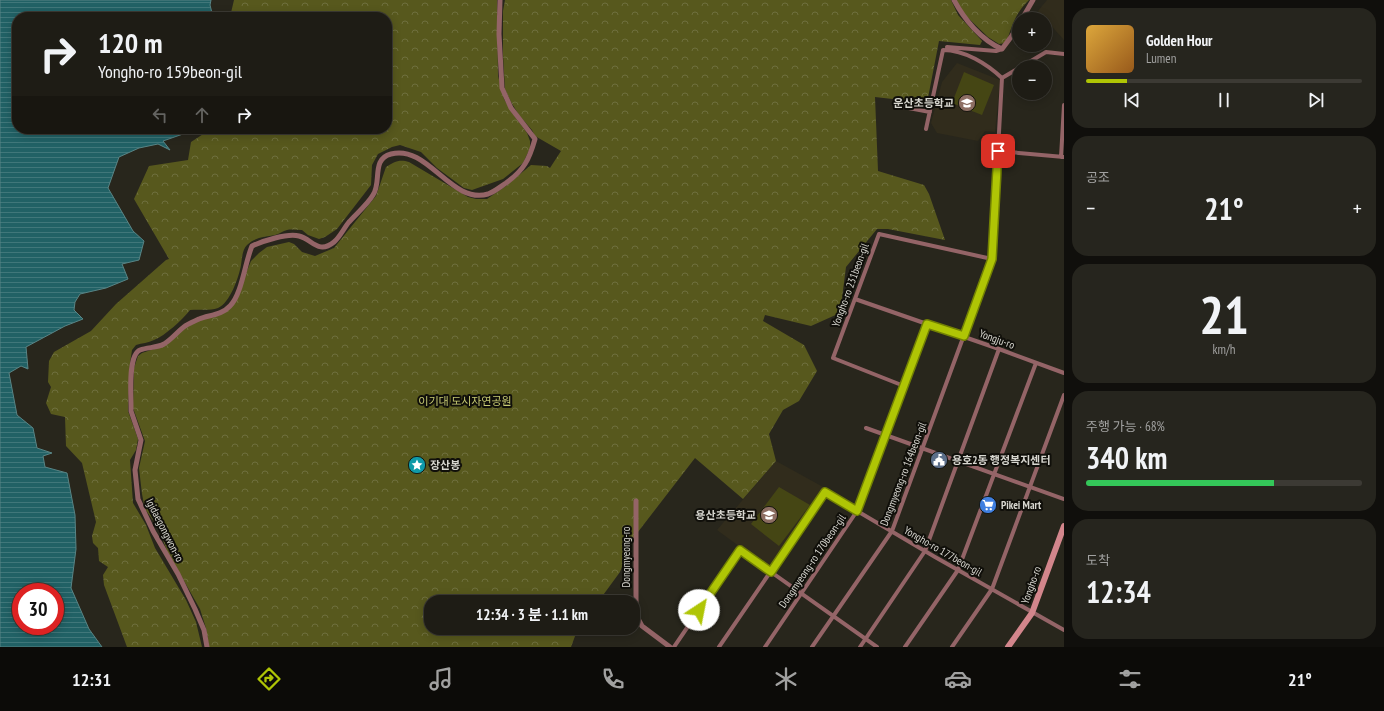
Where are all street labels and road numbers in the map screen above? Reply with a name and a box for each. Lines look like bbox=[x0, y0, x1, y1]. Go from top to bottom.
street label: Yongho-ro 231beon-gil bbox=[828, 241, 872, 329]
street label: Yongju-ro bbox=[977, 326, 1017, 352]
street label: Dongmyeong-ro 164beon-gil bbox=[877, 420, 929, 528]
street label: Igidaegongwon-ro bbox=[143, 496, 187, 564]
street label: Dongmyeong-ro 170beon-gil bbox=[775, 511, 849, 611]
street label: Yongho-ro 177beon-gil bbox=[901, 523, 985, 579]
street label: Dongmyeong-ro bbox=[619, 526, 633, 588]
street label: Yongho-ro bbox=[1018, 564, 1044, 606]

